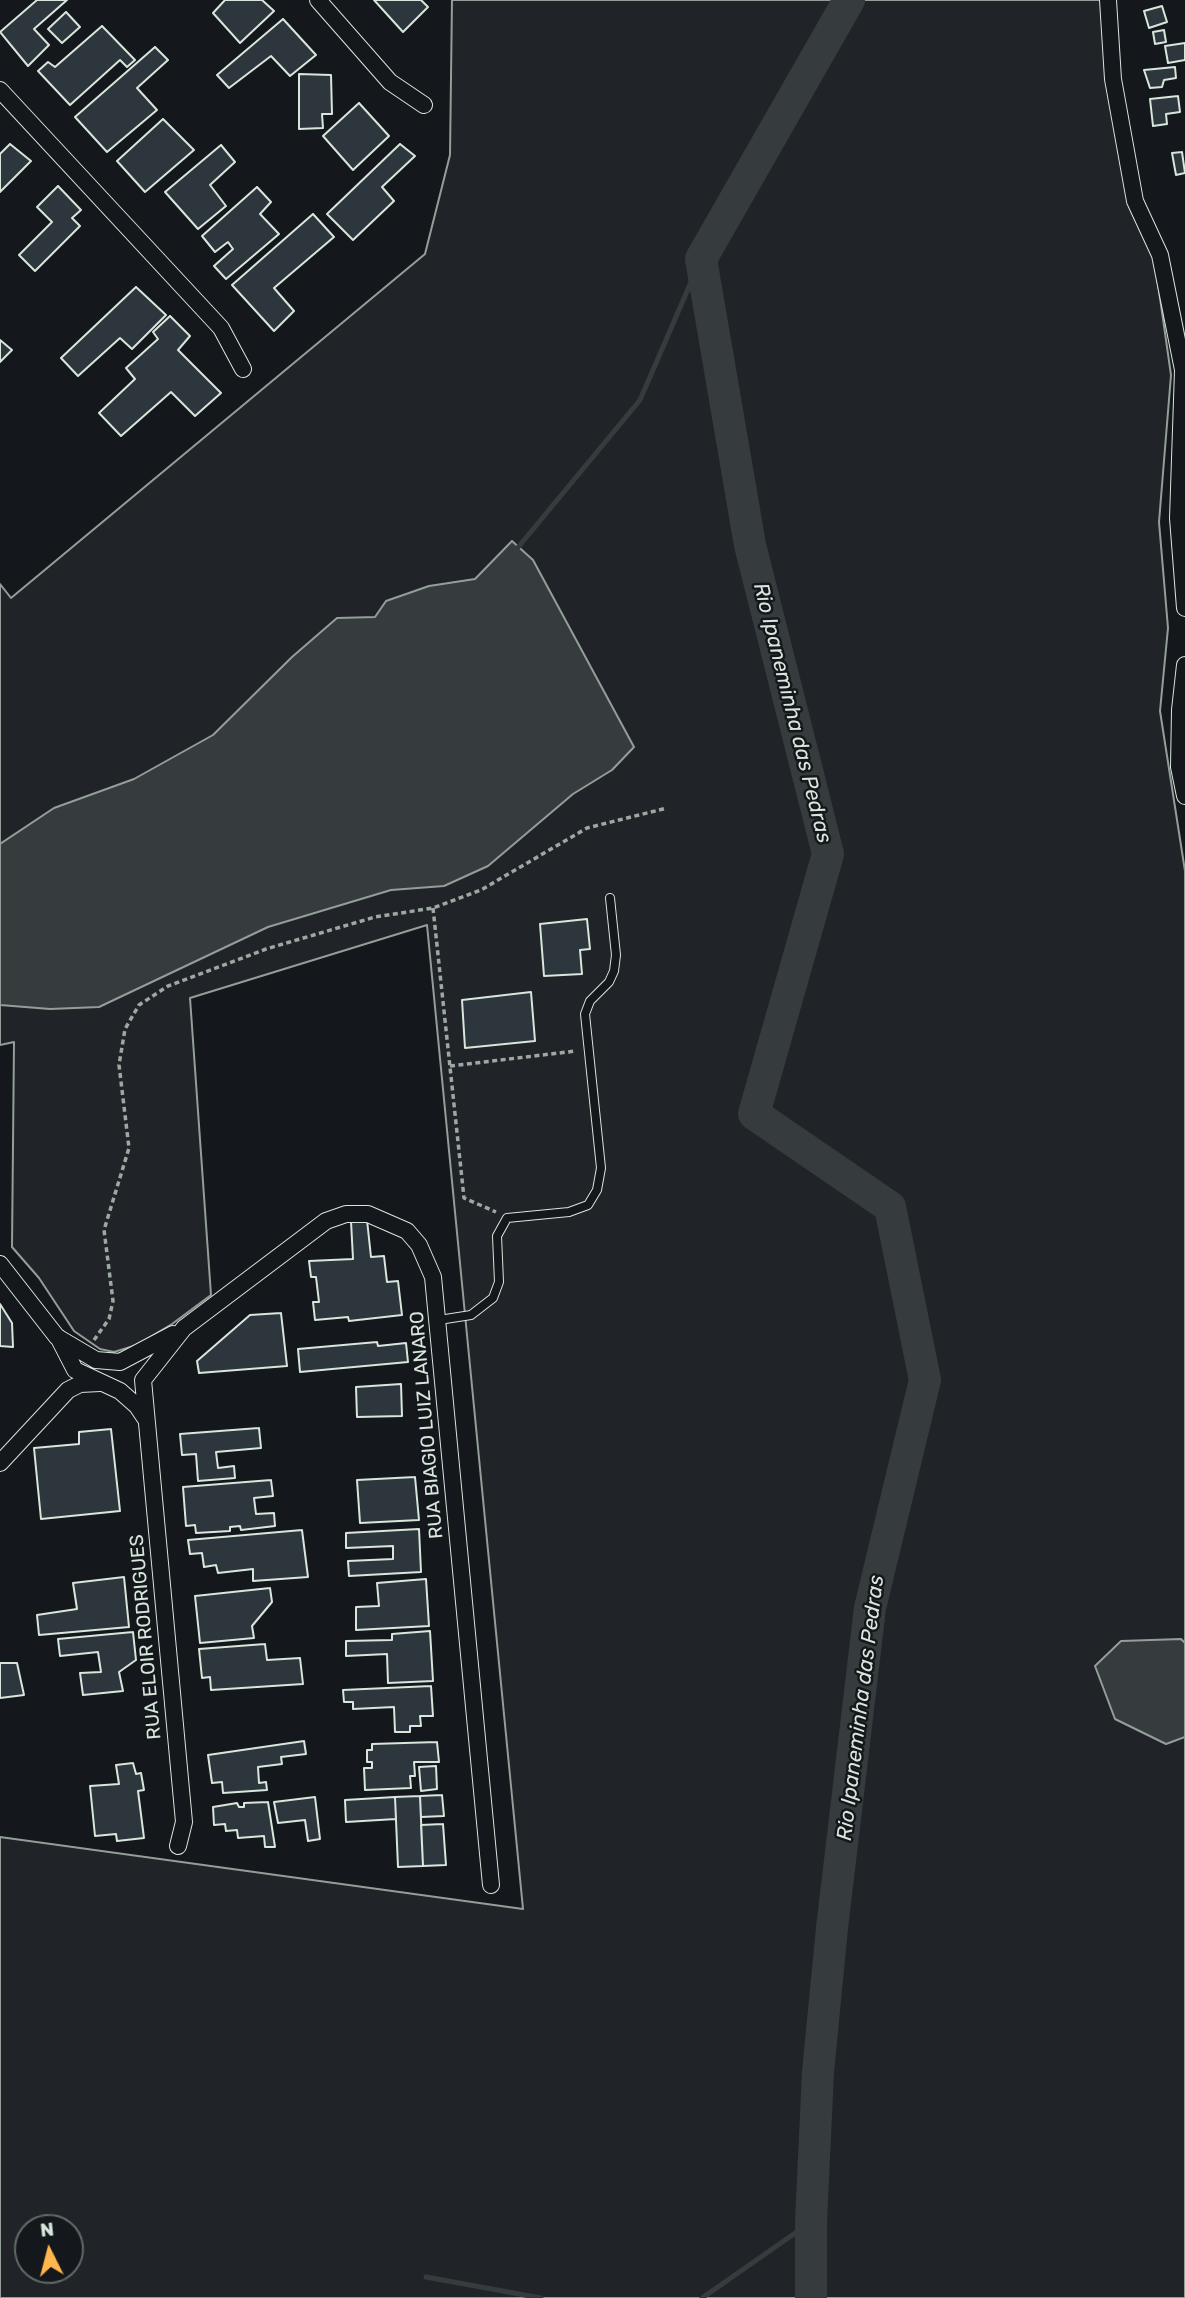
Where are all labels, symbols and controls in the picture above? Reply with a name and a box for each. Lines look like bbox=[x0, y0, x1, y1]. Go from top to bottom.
water label: Rio Ipaneminha das Pedras bbox=[747, 580, 837, 846]
street label: RUA BIAGIO LUIZ LANARO bbox=[406, 1310, 448, 1540]
street label: RUA ELOIR RODRIGUES bbox=[126, 1534, 166, 1740]
water label: Rio Ipaneminha das Pedras bbox=[832, 1574, 890, 1842]
north arrow bbox=[14, 2214, 84, 2284]
text: N bbox=[39, 2217, 55, 2242]

